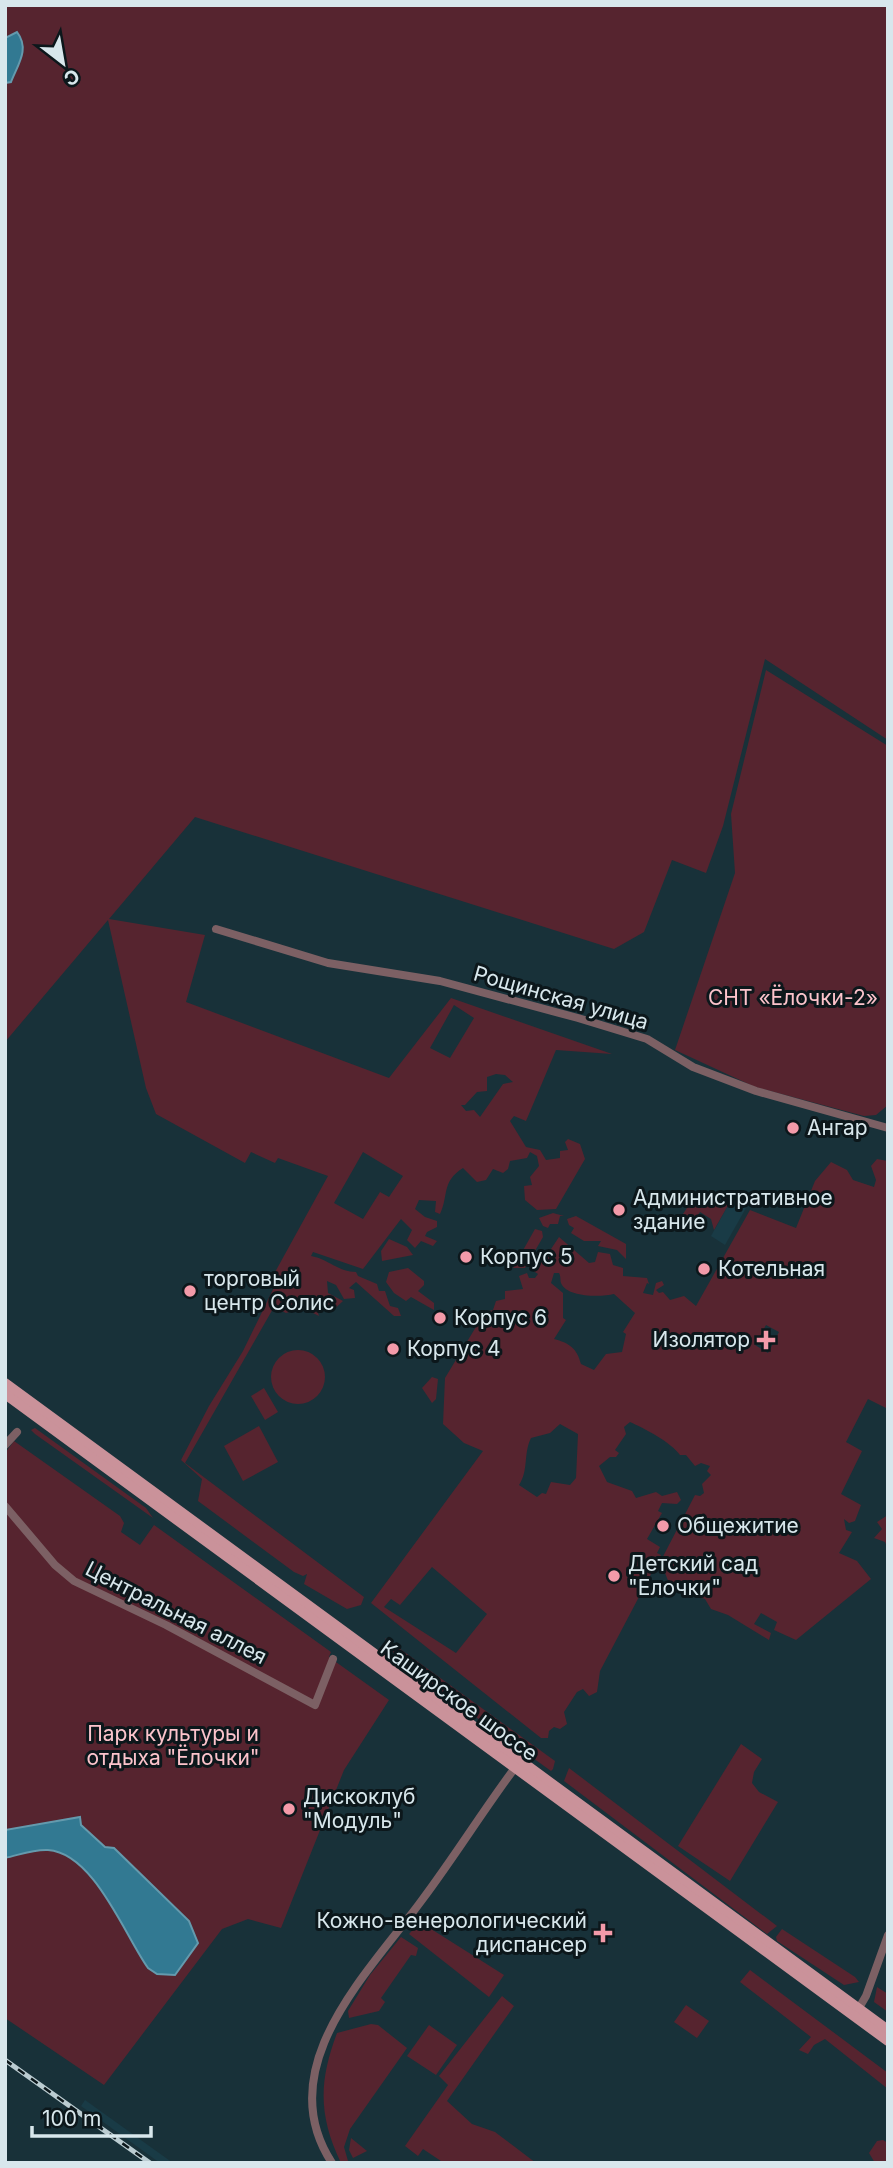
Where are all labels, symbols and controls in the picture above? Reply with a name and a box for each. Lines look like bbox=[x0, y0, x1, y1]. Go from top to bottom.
north arrow bbox=[28, 28, 98, 98]
text: С bbox=[60, 64, 83, 91]
street label: Рощинская улица bbox=[471, 961, 651, 1034]
park label: СНТ «Ёлочки-2» bbox=[708, 984, 878, 1010]
place label: Ангар bbox=[807, 1115, 868, 1140]
marker: Ангар bbox=[785, 1120, 801, 1136]
place label: Административное здание bbox=[633, 1185, 833, 1234]
marker: Административное здание bbox=[611, 1202, 627, 1218]
place label: Корпус 5 bbox=[480, 1244, 573, 1269]
marker: Корпус 5 bbox=[458, 1249, 474, 1265]
place label: Котельная bbox=[718, 1256, 825, 1281]
marker: Котельная bbox=[696, 1261, 712, 1277]
place label: торговый центр Солис bbox=[204, 1266, 335, 1315]
marker: торговый центр Солис bbox=[182, 1283, 198, 1299]
place label: Корпус 6 bbox=[454, 1305, 547, 1330]
marker: Корпус 6 bbox=[432, 1310, 448, 1326]
place label: Изолятор bbox=[653, 1327, 750, 1352]
marker: Изолятор bbox=[756, 1330, 776, 1350]
place label: Корпус 4 bbox=[407, 1336, 501, 1361]
marker: Корпус 4 bbox=[385, 1341, 401, 1357]
place label: Общежитие bbox=[677, 1513, 799, 1538]
marker: Общежитие bbox=[655, 1518, 671, 1534]
place label: Детский сад "Елочки" bbox=[628, 1551, 758, 1600]
street label: Центральная аллея bbox=[81, 1556, 271, 1669]
marker: Детский сад "Елочки" bbox=[606, 1568, 622, 1584]
street label: Каширское шоссе bbox=[376, 1635, 543, 1766]
park label: Парк культуры и отдыха "Ёлочки" bbox=[86, 1721, 260, 1770]
place label: Дискоклуб "Модуль" bbox=[303, 1784, 416, 1833]
marker: Дискоклуб "Модуль" bbox=[281, 1801, 297, 1817]
place label: Кожно-венерологический диспансер bbox=[317, 1908, 587, 1957]
marker: Кожно-венерологический диспансер bbox=[593, 1923, 613, 1943]
scale bar bbox=[32, 2094, 150, 2138]
text: 100 m bbox=[42, 2106, 101, 2131]

